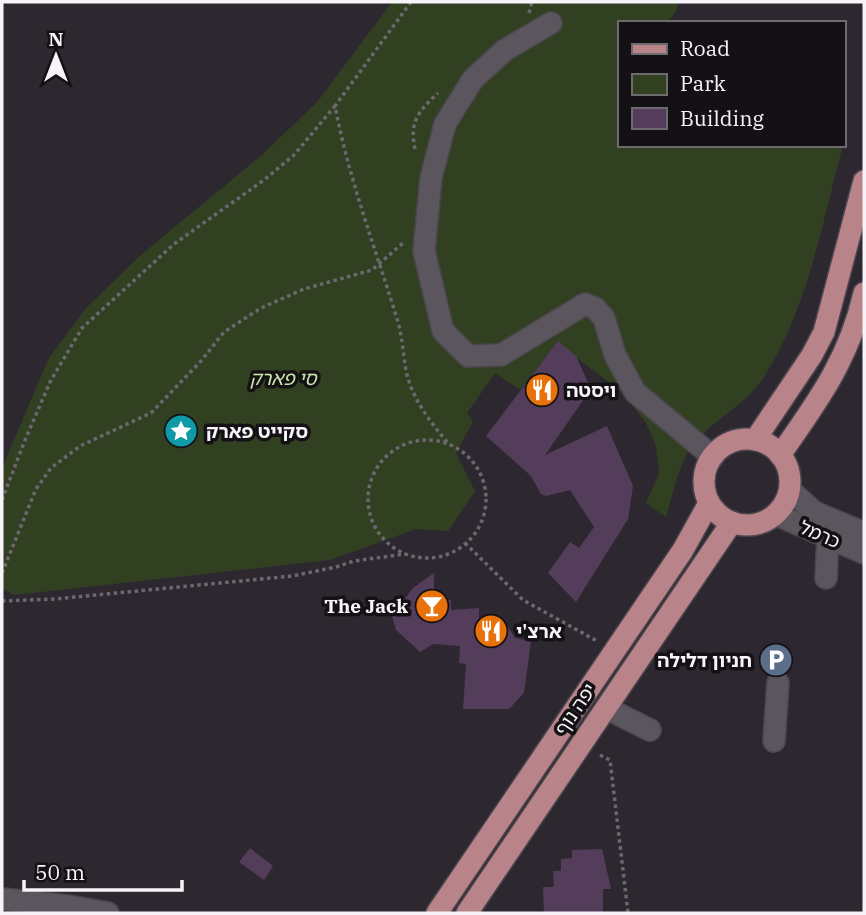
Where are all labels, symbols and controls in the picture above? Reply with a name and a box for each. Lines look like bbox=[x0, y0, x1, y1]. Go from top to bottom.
north arrow bbox=[21, 21, 91, 91]
legend bbox=[618, 21, 845, 147]
text: N bbox=[48, 27, 64, 51]
text: Road bbox=[680, 34, 730, 62]
text: Park bbox=[680, 69, 727, 97]
text: Building bbox=[680, 104, 765, 132]
park label: סי פארק bbox=[249, 366, 318, 390]
restaurant icon: ויסטה bbox=[523, 371, 561, 409]
place label: ויסטה bbox=[566, 378, 616, 402]
place icon: סקייט פארק bbox=[162, 412, 200, 450]
place label: סקייט פארק bbox=[206, 419, 308, 443]
street label: כרמל bbox=[796, 515, 844, 553]
bar icon: The Jack bbox=[413, 587, 451, 625]
place label: The Jack bbox=[324, 594, 408, 618]
restaurant icon: ארצ'י bbox=[472, 612, 510, 650]
place label: ארצ'י bbox=[516, 619, 562, 643]
parking icon: חניון דלילה bbox=[757, 641, 795, 679]
place label: חניון דלילה bbox=[657, 648, 752, 672]
street label: יפה נוף bbox=[549, 678, 601, 740]
scale bar bbox=[24, 848, 182, 892]
text: 50 m bbox=[35, 858, 85, 886]

